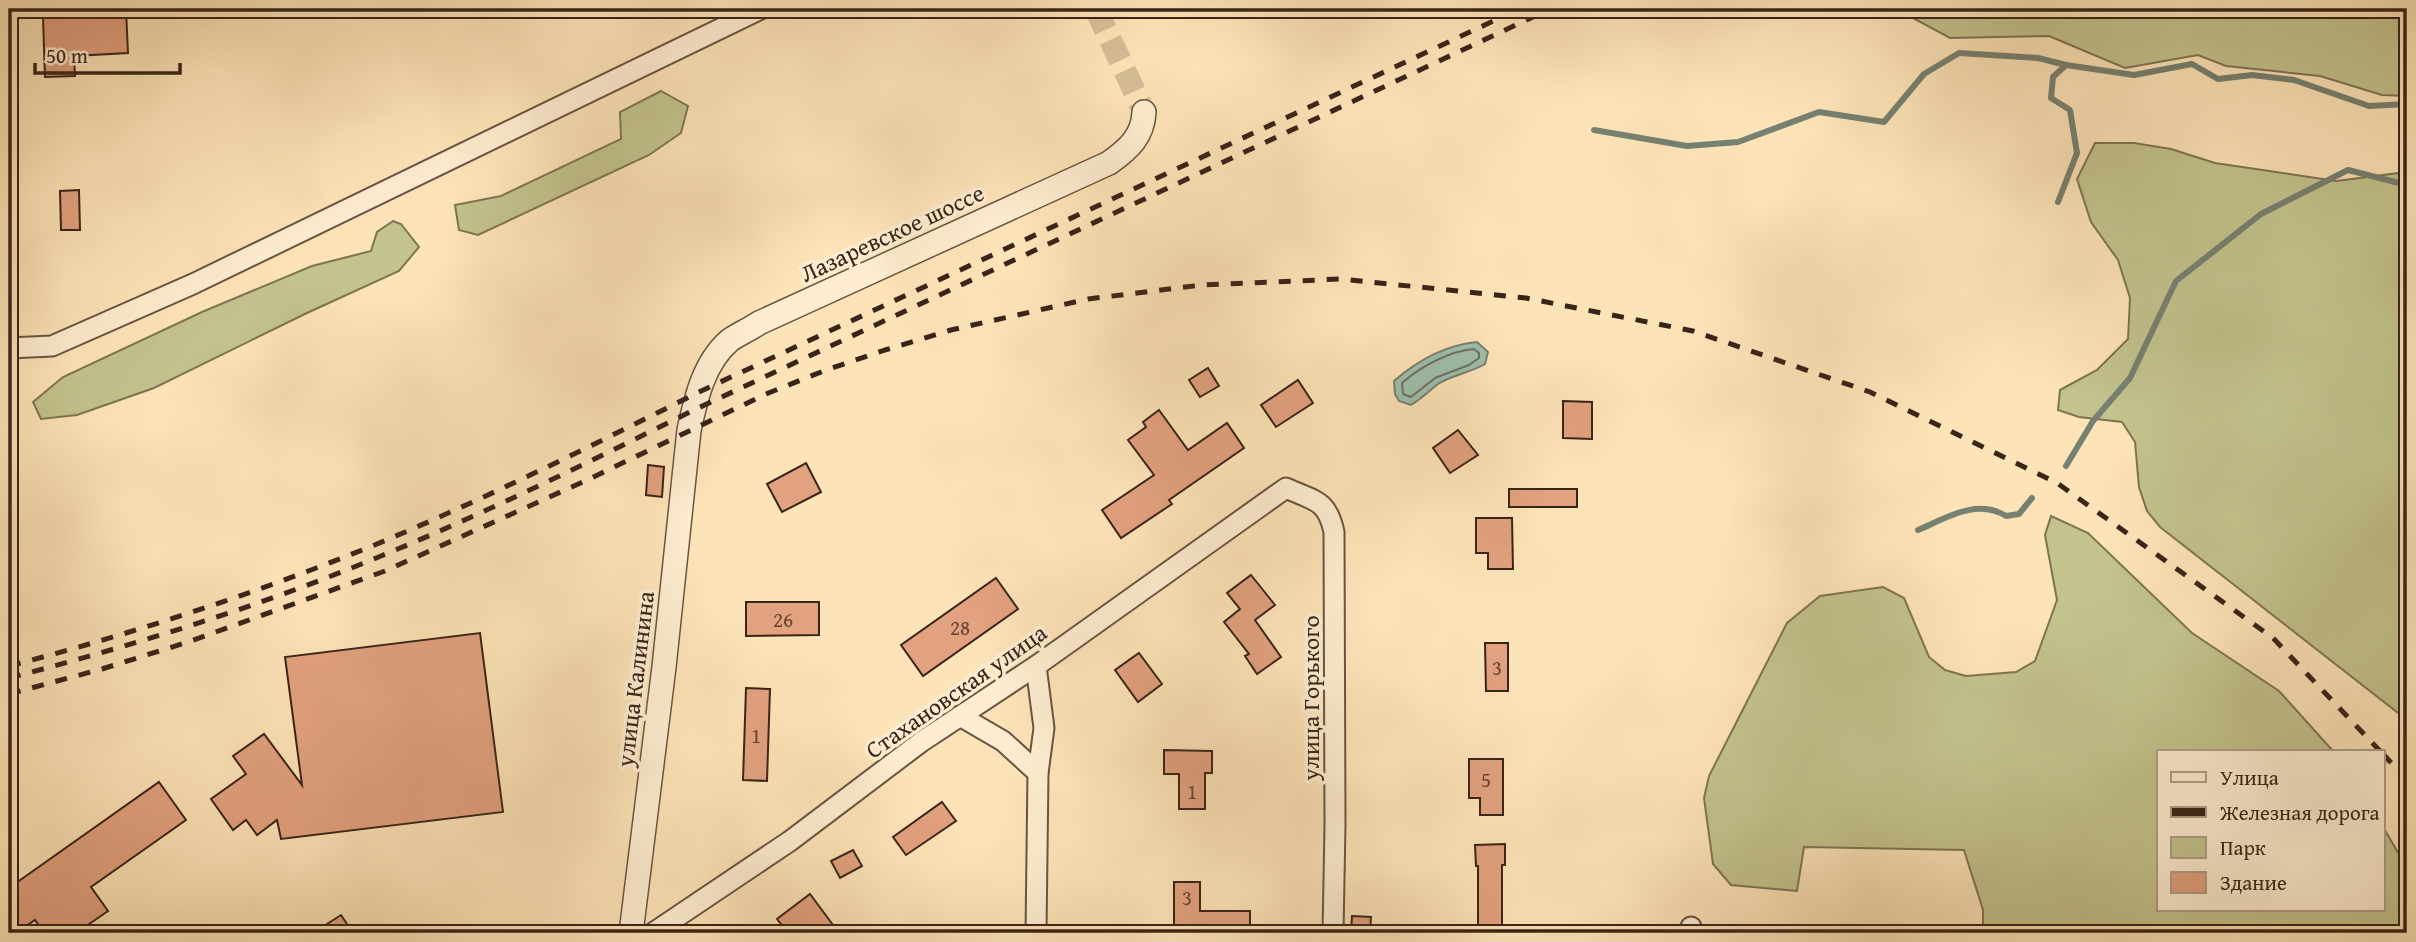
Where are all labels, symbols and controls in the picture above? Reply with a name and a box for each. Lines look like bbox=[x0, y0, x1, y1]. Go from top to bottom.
scale bar bbox=[35, 32, 180, 76]
text: 50 m bbox=[46, 40, 88, 71]
street label: Лазаревское шоссе bbox=[794, 175, 990, 291]
street label: улица Калинина bbox=[607, 588, 663, 770]
house number: 26 bbox=[773, 604, 793, 635]
house number: 28 bbox=[950, 612, 970, 643]
street label: Стахановская улица bbox=[858, 615, 1054, 767]
street label: улица Горького bbox=[1293, 615, 1328, 782]
house number: 3 bbox=[1492, 652, 1502, 683]
house number: 1 bbox=[751, 720, 761, 751]
legend bbox=[2157, 750, 2384, 911]
text: Улица bbox=[2220, 762, 2279, 793]
house number: 5 bbox=[1481, 764, 1491, 795]
house number: 1 bbox=[1187, 776, 1197, 807]
text: Железная дорога bbox=[2219, 797, 2380, 828]
text: Парк bbox=[2220, 832, 2266, 863]
text: Здание bbox=[2220, 867, 2287, 898]
house number: 3 bbox=[1182, 882, 1192, 913]

